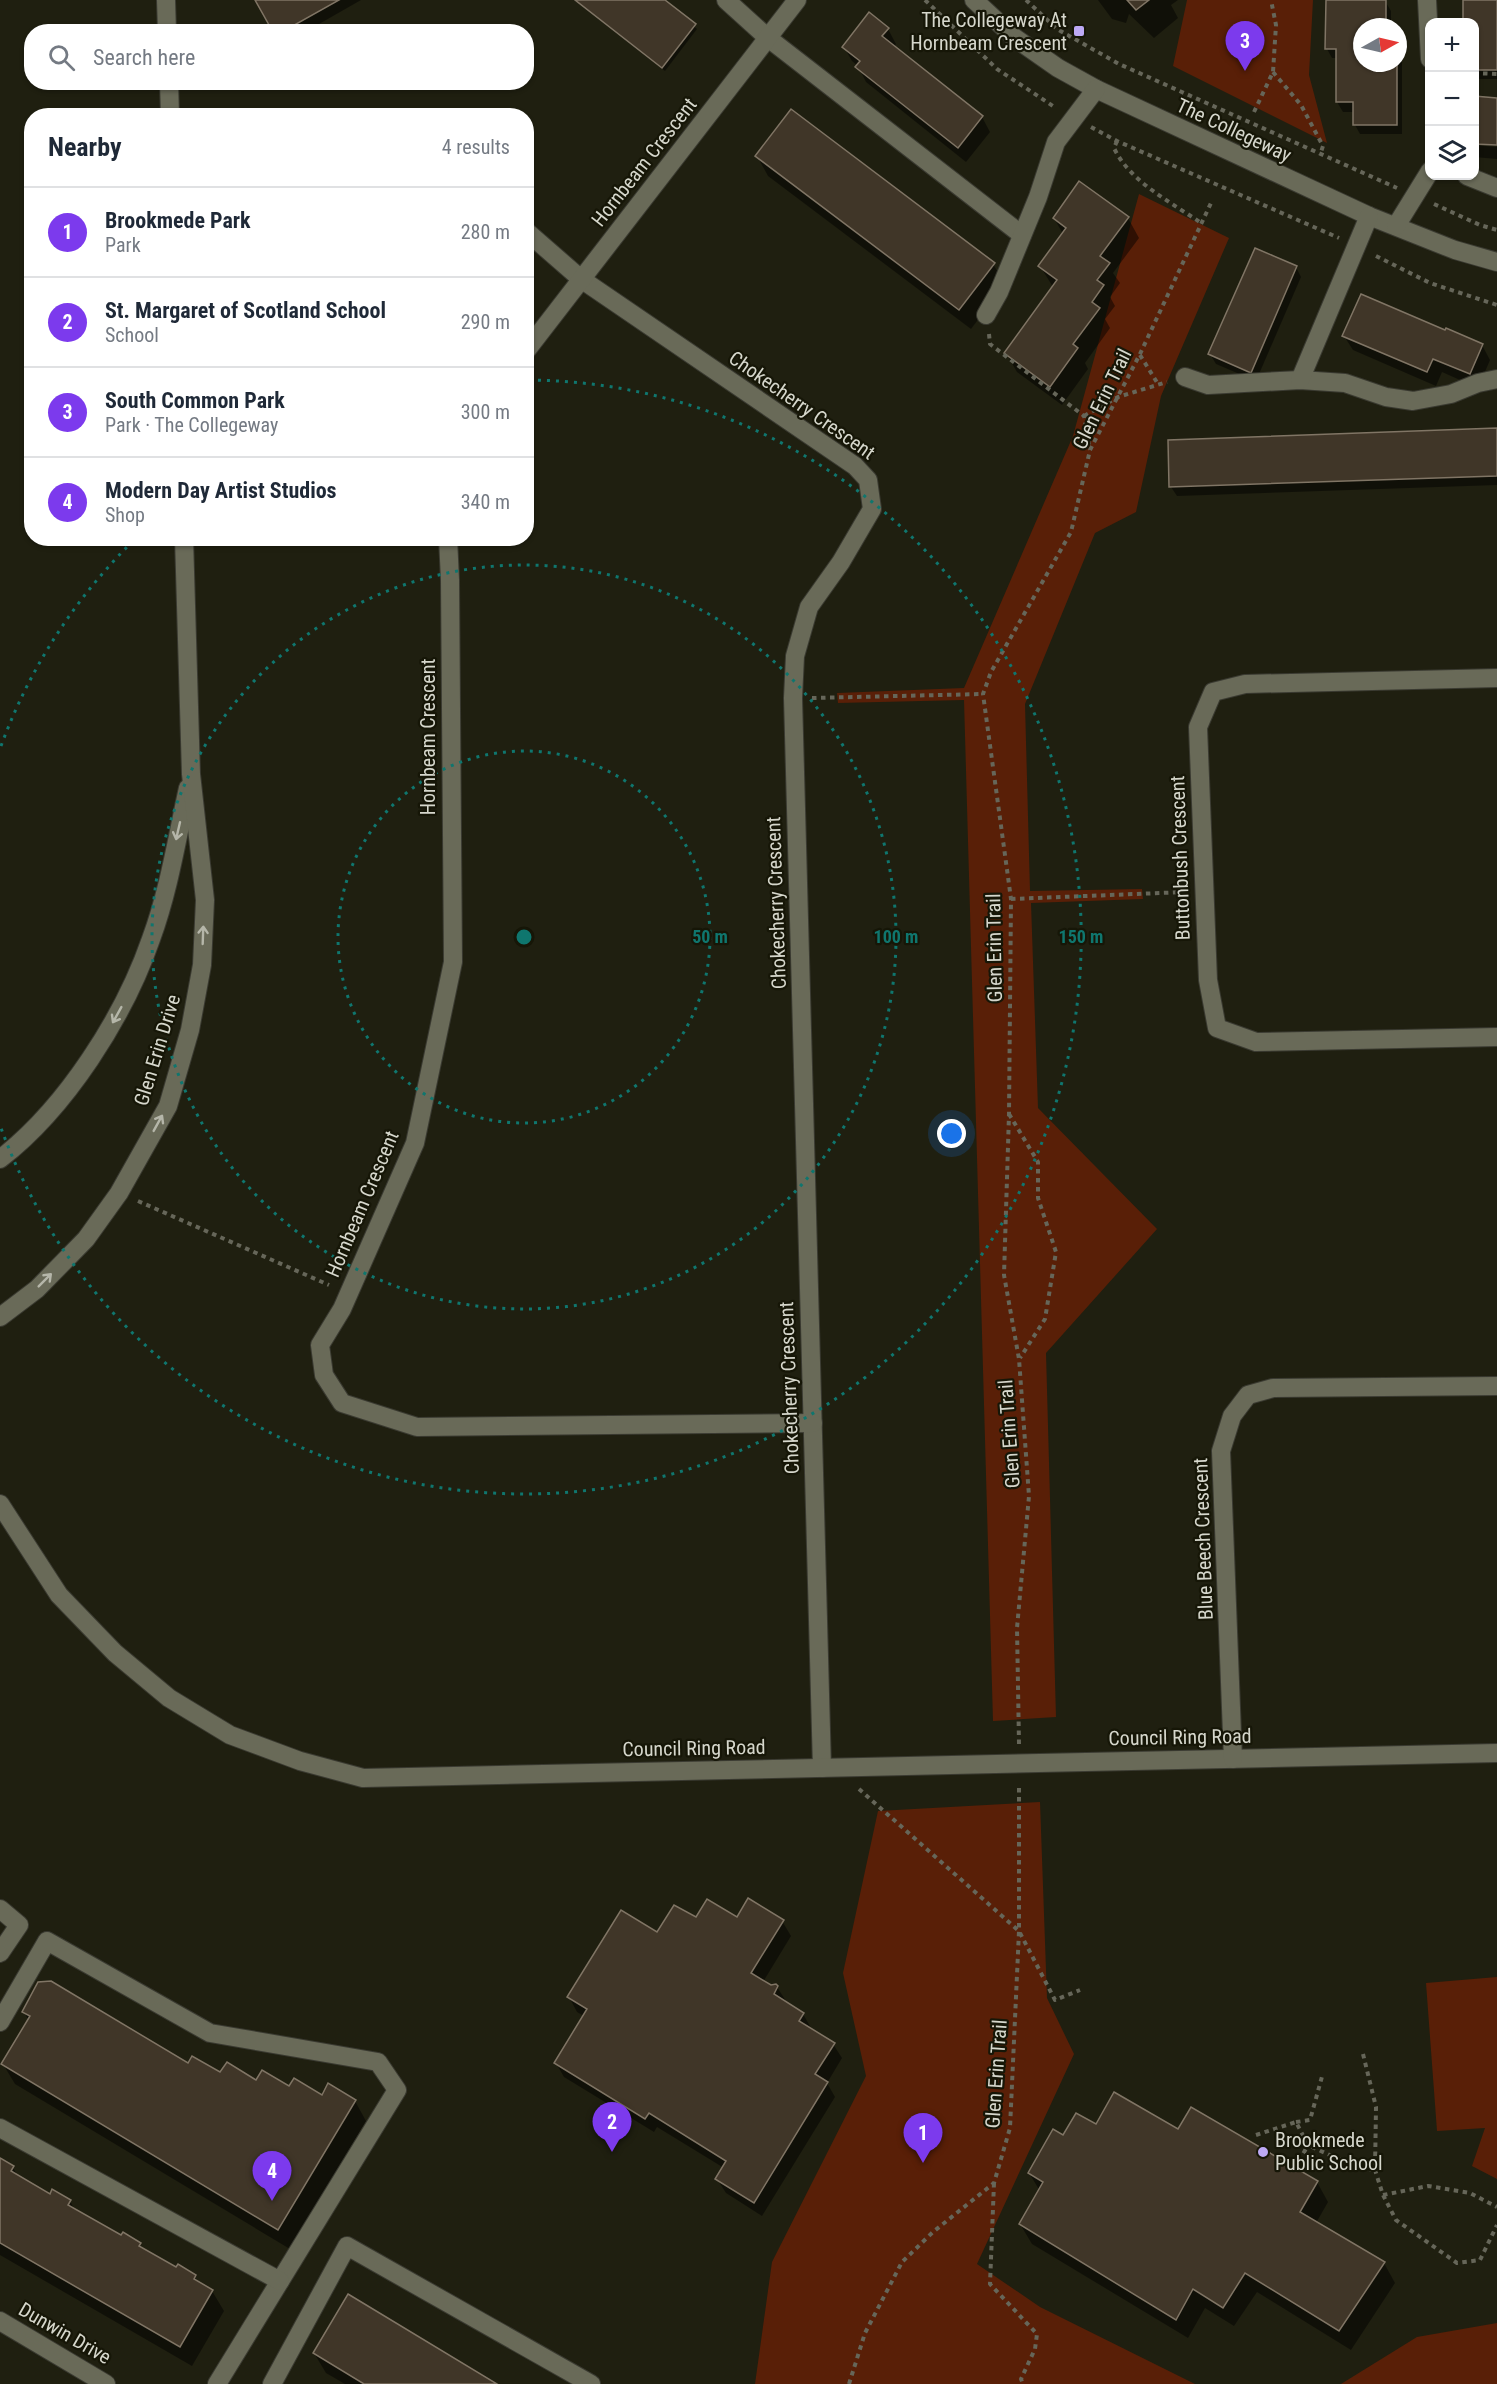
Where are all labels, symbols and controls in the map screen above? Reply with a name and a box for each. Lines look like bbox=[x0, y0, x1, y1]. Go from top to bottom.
place label: The Collegeway At Hornbeam Crescent bbox=[910, 8, 1067, 55]
north arrow bbox=[1353, 18, 1407, 72]
map controls bbox=[1425, 18, 1479, 180]
button: + bbox=[1425, 18, 1479, 72]
pin: 3 bbox=[1226, 22, 1264, 71]
search box bbox=[24, 24, 534, 90]
marker: The Collegeway At Hornbeam Crescent bbox=[1072, 24, 1086, 38]
icon: search bbox=[45, 41, 78, 74]
text: Search here bbox=[93, 45, 195, 70]
button: − bbox=[1425, 72, 1479, 126]
street label: Hornbeam Crescent bbox=[586, 93, 702, 231]
street label: The Collegeway bbox=[1173, 93, 1295, 167]
button: layers bbox=[1425, 126, 1479, 180]
text: Nearby bbox=[48, 132, 122, 162]
text: 4 results bbox=[442, 135, 510, 159]
text: Brookmede Park bbox=[105, 208, 251, 233]
text: 1 bbox=[62, 220, 73, 244]
text: 280 m bbox=[461, 220, 510, 244]
text: Park bbox=[105, 233, 141, 257]
text: St. Margaret of Scotland School bbox=[105, 298, 386, 323]
text: 2 bbox=[62, 310, 73, 334]
text: 290 m bbox=[461, 310, 510, 334]
text: School bbox=[105, 323, 159, 347]
street label: Glen Erin Trail bbox=[1067, 345, 1137, 453]
street label: Chokecherry Crescent bbox=[724, 346, 880, 464]
text: South Common Park bbox=[105, 388, 285, 413]
text: 3 bbox=[62, 400, 73, 424]
text: 300 m bbox=[461, 400, 510, 424]
text: Park · The Collegeway bbox=[105, 413, 278, 437]
text: Modern Day Artist Studios bbox=[105, 478, 337, 503]
text: 4 bbox=[62, 490, 73, 514]
text: 340 m bbox=[461, 490, 510, 514]
text: Shop bbox=[105, 503, 145, 527]
street label: Hornbeam Crescent bbox=[416, 659, 440, 815]
street label: Buttonbush Crescent bbox=[1165, 775, 1195, 941]
street label: Chokecherry Crescent bbox=[761, 816, 791, 990]
one-way arrow bbox=[172, 822, 184, 841]
street label: Glen Erin Trail bbox=[981, 893, 1007, 1003]
one-way arrow bbox=[198, 925, 209, 945]
text: 50 m bbox=[692, 926, 728, 947]
text: 100 m bbox=[874, 926, 918, 947]
text: 150 m bbox=[1059, 926, 1103, 947]
centre of rings bbox=[514, 927, 534, 947]
street label: Glen Erin Drive bbox=[129, 992, 185, 1108]
one-way arrow bbox=[111, 1006, 122, 1024]
one-way arrow bbox=[152, 1115, 164, 1132]
your location bbox=[937, 1119, 966, 1148]
street label: Hornbeam Crescent bbox=[320, 1127, 404, 1281]
one-way arrow bbox=[38, 1273, 53, 1288]
street label: Chokecherry Crescent bbox=[774, 1301, 804, 1475]
street label: Glen Erin Trail bbox=[993, 1379, 1025, 1489]
street label: Blue Beech Crescent bbox=[1188, 1457, 1218, 1621]
street label: Council Ring Road bbox=[1108, 1724, 1252, 1750]
street label: Council Ring Road bbox=[622, 1735, 766, 1761]
street label: Glen Erin Trail bbox=[980, 2019, 1012, 2129]
pin: 2 bbox=[592, 2102, 632, 2152]
pin: 1 bbox=[904, 2114, 942, 2163]
place label: Brookmede Public School bbox=[1275, 2128, 1383, 2175]
marker: Brookmede Public School bbox=[1256, 2145, 1270, 2159]
pin: 4 bbox=[252, 2152, 292, 2201]
street label: Dunwin Drive bbox=[15, 2297, 115, 2369]

